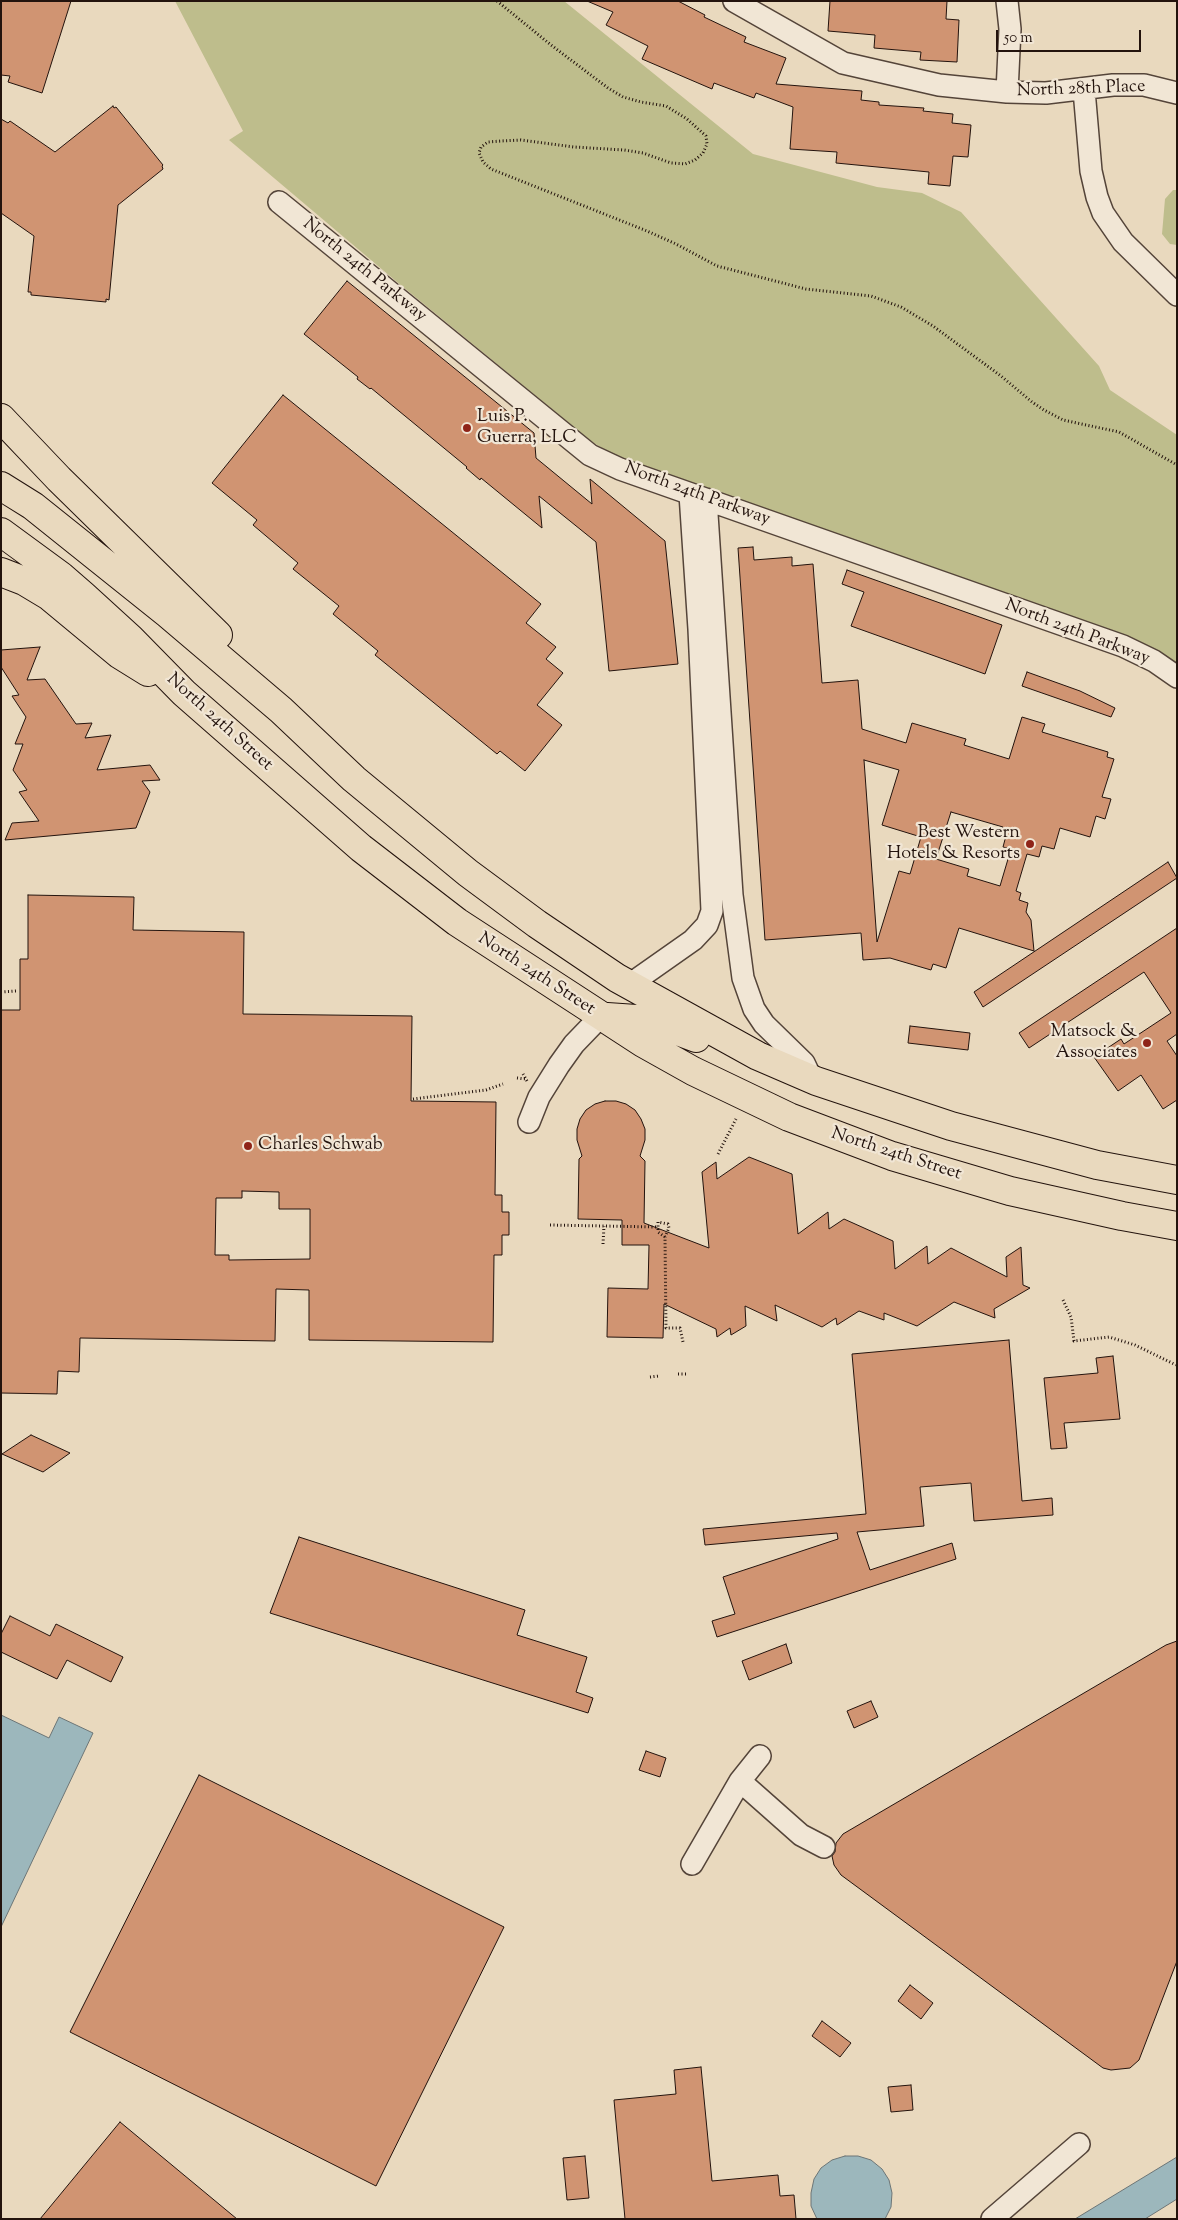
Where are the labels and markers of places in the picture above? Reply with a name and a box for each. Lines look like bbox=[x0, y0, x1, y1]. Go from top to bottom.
place label: Luis P. Guerra, LLC bbox=[477, 407, 577, 449]
marker: Luis P. Guerra, LLC bbox=[461, 422, 473, 434]
place label: Best Western Hotels & Resorts bbox=[887, 823, 1020, 866]
marker: Best Western Hotels & Resorts bbox=[1024, 838, 1036, 850]
place label: Matsock & Associates bbox=[1051, 1022, 1137, 1064]
marker: Matsock & Associates bbox=[1141, 1037, 1153, 1049]
place label: Charles Schwab bbox=[258, 1135, 383, 1157]
marker: Charles Schwab bbox=[242, 1140, 254, 1152]

